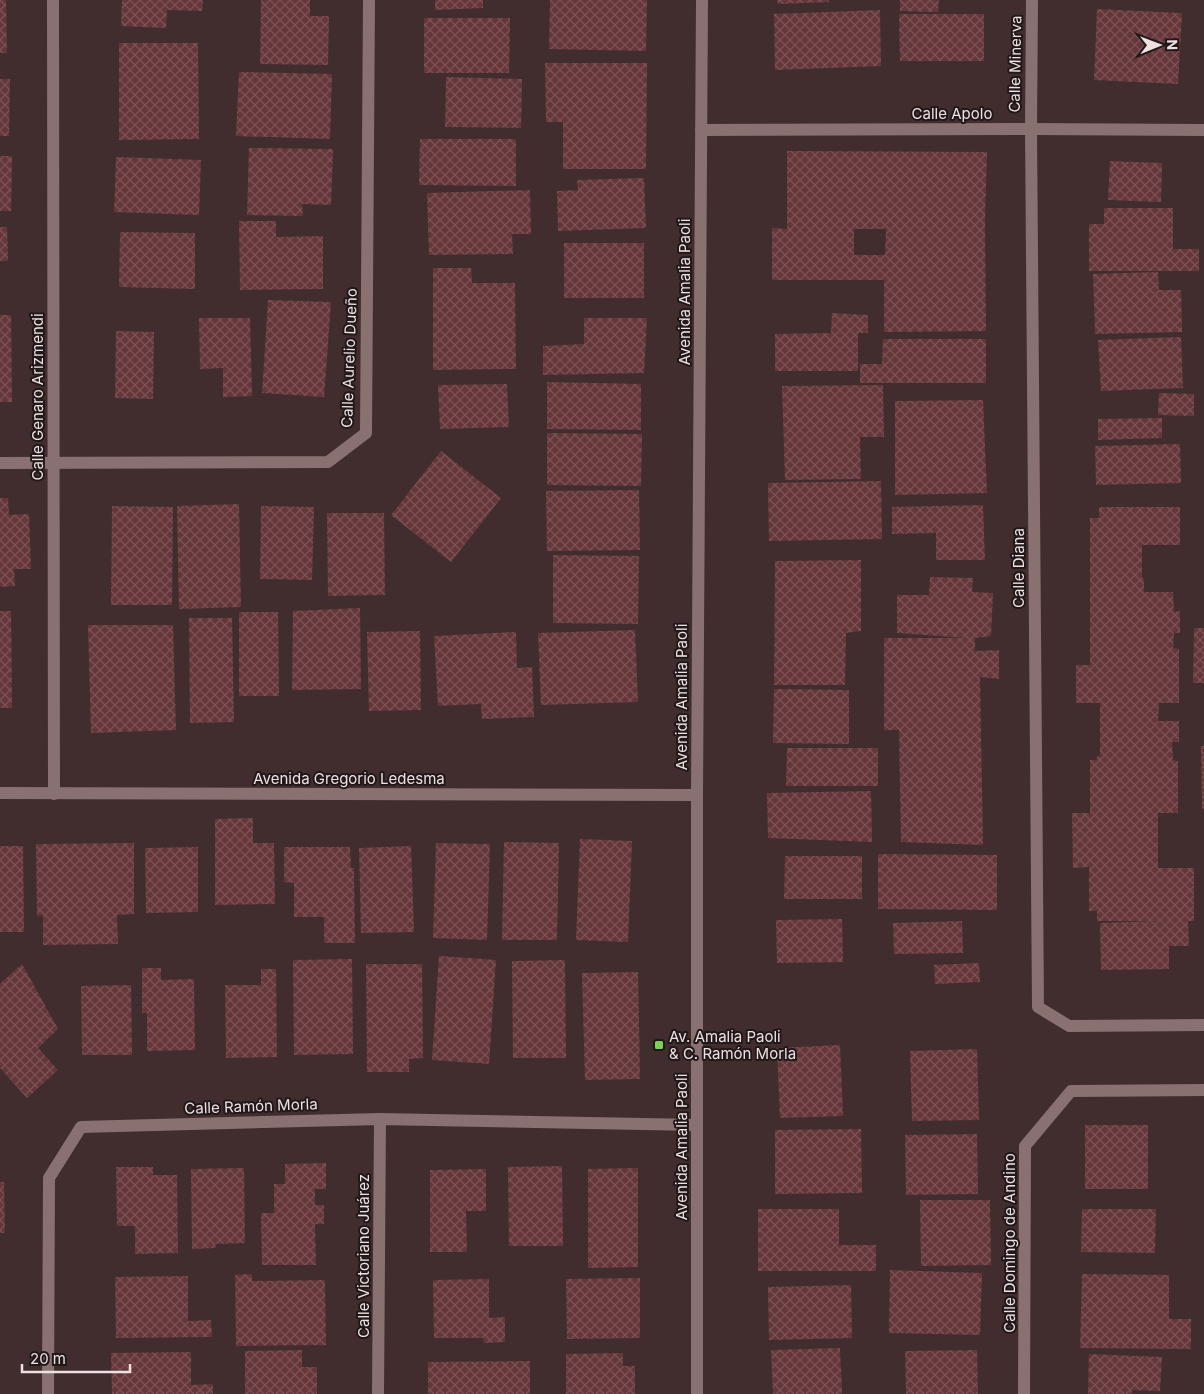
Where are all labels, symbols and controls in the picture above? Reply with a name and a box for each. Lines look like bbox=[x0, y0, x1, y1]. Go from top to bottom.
street label: Calle Minerva bbox=[1005, 15, 1025, 113]
north arrow bbox=[1134, 20, 1184, 70]
text: N bbox=[1164, 39, 1181, 50]
street label: Calle Apolo bbox=[912, 104, 992, 123]
street label: Avenida Amalia Paoli bbox=[675, 219, 694, 365]
street label: Calle Aurelio Dueño bbox=[337, 288, 361, 428]
street label: Calle Genaro Arizmendi bbox=[28, 313, 47, 481]
street label: Calle Diana bbox=[1009, 528, 1028, 608]
street label: Avenida Amalia Paoli bbox=[672, 624, 691, 770]
street label: Avenida Gregorio Ledesma bbox=[253, 769, 445, 788]
place label: Av. Amalia Paoli & C. Ramón Morla bbox=[669, 1027, 796, 1063]
marker: Av. Amalia Paoli & C. Ramón Morla bbox=[653, 1039, 665, 1051]
street label: Avenida Amalia Paoli bbox=[672, 1074, 691, 1220]
street label: Calle Ramón Morla bbox=[184, 1094, 318, 1118]
street label: Calle Domingo de Andino bbox=[1000, 1153, 1019, 1333]
street label: Calle Victoriano Juárez bbox=[354, 1174, 373, 1338]
scale bar bbox=[22, 1342, 130, 1374]
text: 20 m bbox=[30, 1349, 66, 1368]

